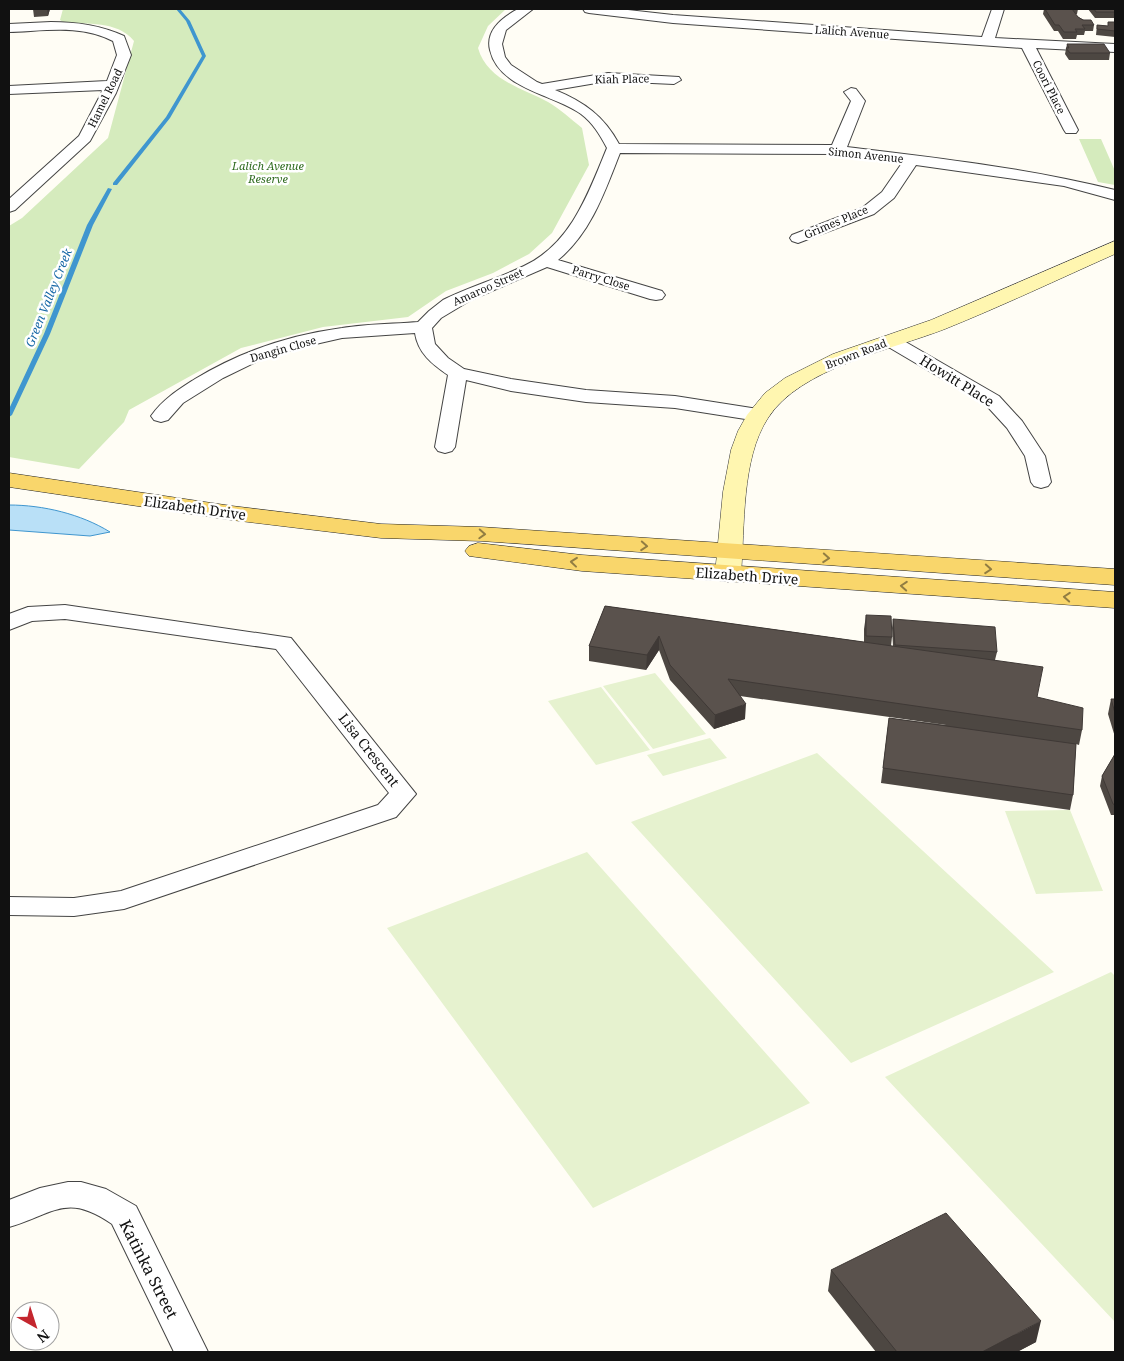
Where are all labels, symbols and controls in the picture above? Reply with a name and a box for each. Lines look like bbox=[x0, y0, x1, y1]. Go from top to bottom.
street label: Lalich Avenue bbox=[814, 21, 890, 42]
street label: Coori Place bbox=[1029, 57, 1069, 116]
street label: Hamel Road bbox=[84, 66, 125, 130]
street label: Kiah Place bbox=[594, 71, 650, 86]
street label: Simon Avenue bbox=[828, 143, 905, 166]
park label: Lalich Avenue Reserve bbox=[231, 158, 304, 186]
street label: Grimes Place bbox=[801, 201, 870, 242]
water label: Green Valley Creek bbox=[21, 245, 76, 350]
street label: Parry Close bbox=[570, 262, 632, 293]
street label: Amaroo Street bbox=[450, 264, 526, 309]
street label: Dangin Close bbox=[248, 332, 318, 365]
street label: Brown Road bbox=[823, 335, 889, 372]
street label: Howitt Place bbox=[916, 350, 998, 411]
street label: Elizabeth Drive bbox=[143, 491, 247, 524]
one-way arrow bbox=[479, 529, 487, 540]
one-way arrow bbox=[641, 540, 649, 551]
one-way arrow bbox=[823, 553, 831, 564]
one-way arrow bbox=[570, 557, 578, 568]
street label: Elizabeth Drive bbox=[695, 562, 799, 589]
one-way arrow bbox=[985, 563, 993, 574]
one-way arrow bbox=[900, 581, 908, 592]
one-way arrow bbox=[1062, 591, 1070, 602]
street label: Lisa Crescent bbox=[335, 709, 404, 790]
street label: Katinka Street bbox=[115, 1216, 184, 1323]
north arrow bbox=[10, 1301, 60, 1351]
text: N bbox=[33, 1326, 54, 1347]

